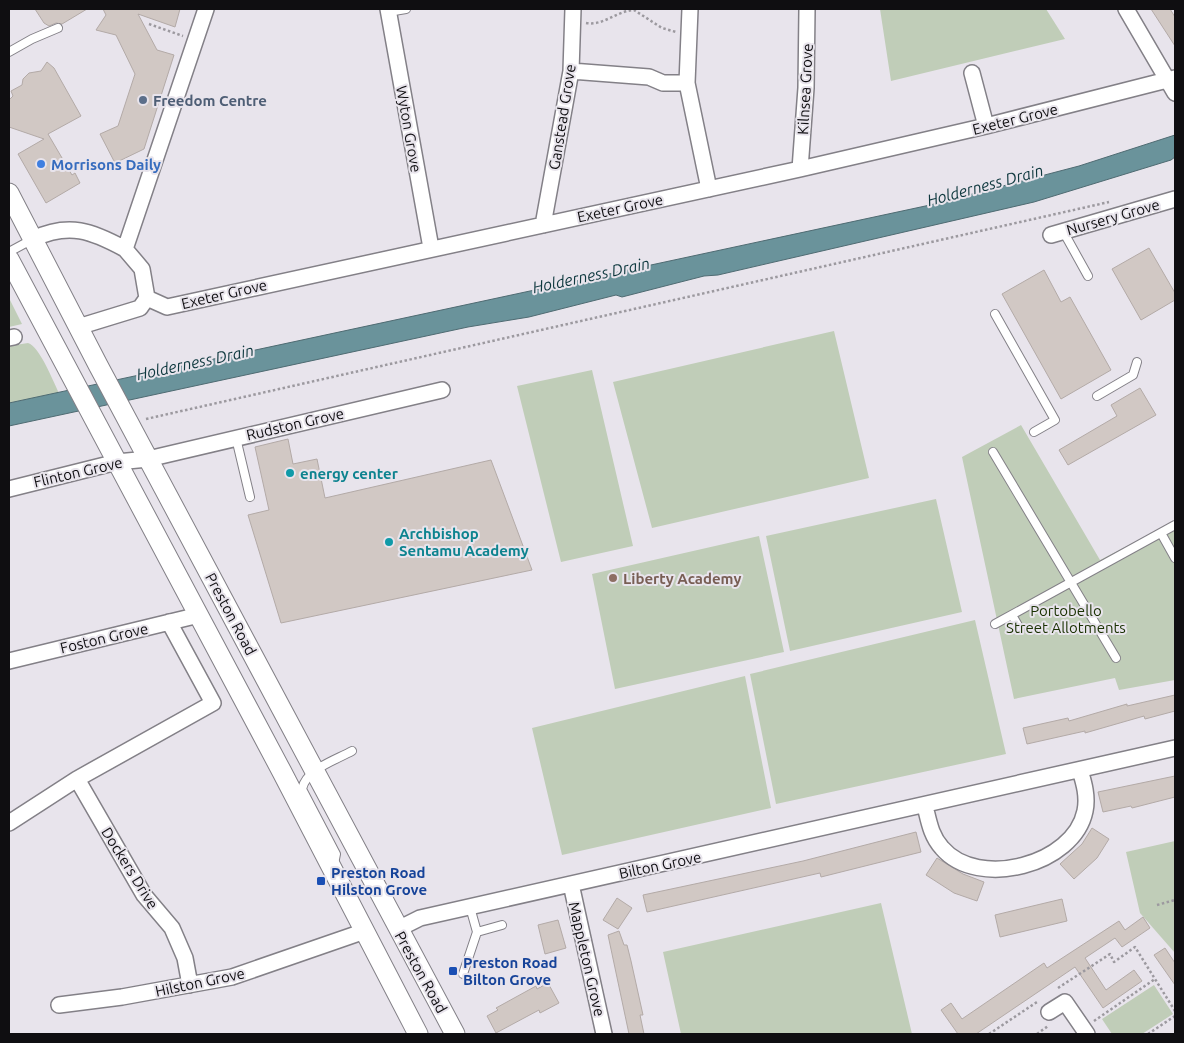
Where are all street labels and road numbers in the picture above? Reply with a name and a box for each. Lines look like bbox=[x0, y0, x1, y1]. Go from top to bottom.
street label: Kilnsea Grove bbox=[794, 43, 816, 135]
street label: Ganstead Grove bbox=[545, 63, 579, 171]
street label: Wyton Grove bbox=[393, 84, 425, 174]
street label: Exeter Grove bbox=[971, 100, 1059, 138]
street label: Exeter Grove bbox=[575, 191, 665, 225]
street label: Nursery Grove bbox=[1064, 196, 1162, 238]
street label: Exeter Grove bbox=[179, 276, 269, 312]
street label: Rudston Grove bbox=[244, 404, 346, 444]
street label: Flinton Grove bbox=[32, 454, 124, 490]
street label: Preston Road bbox=[202, 570, 260, 658]
street label: Foston Grove bbox=[58, 620, 150, 656]
street label: Dockers Drive bbox=[98, 824, 162, 912]
street label: Bilton Grove bbox=[617, 848, 703, 882]
street label: Mappleton Grove bbox=[566, 900, 608, 1018]
street label: Preston Road bbox=[392, 928, 450, 1016]
street label: Hilston Grove bbox=[154, 964, 246, 1000]

